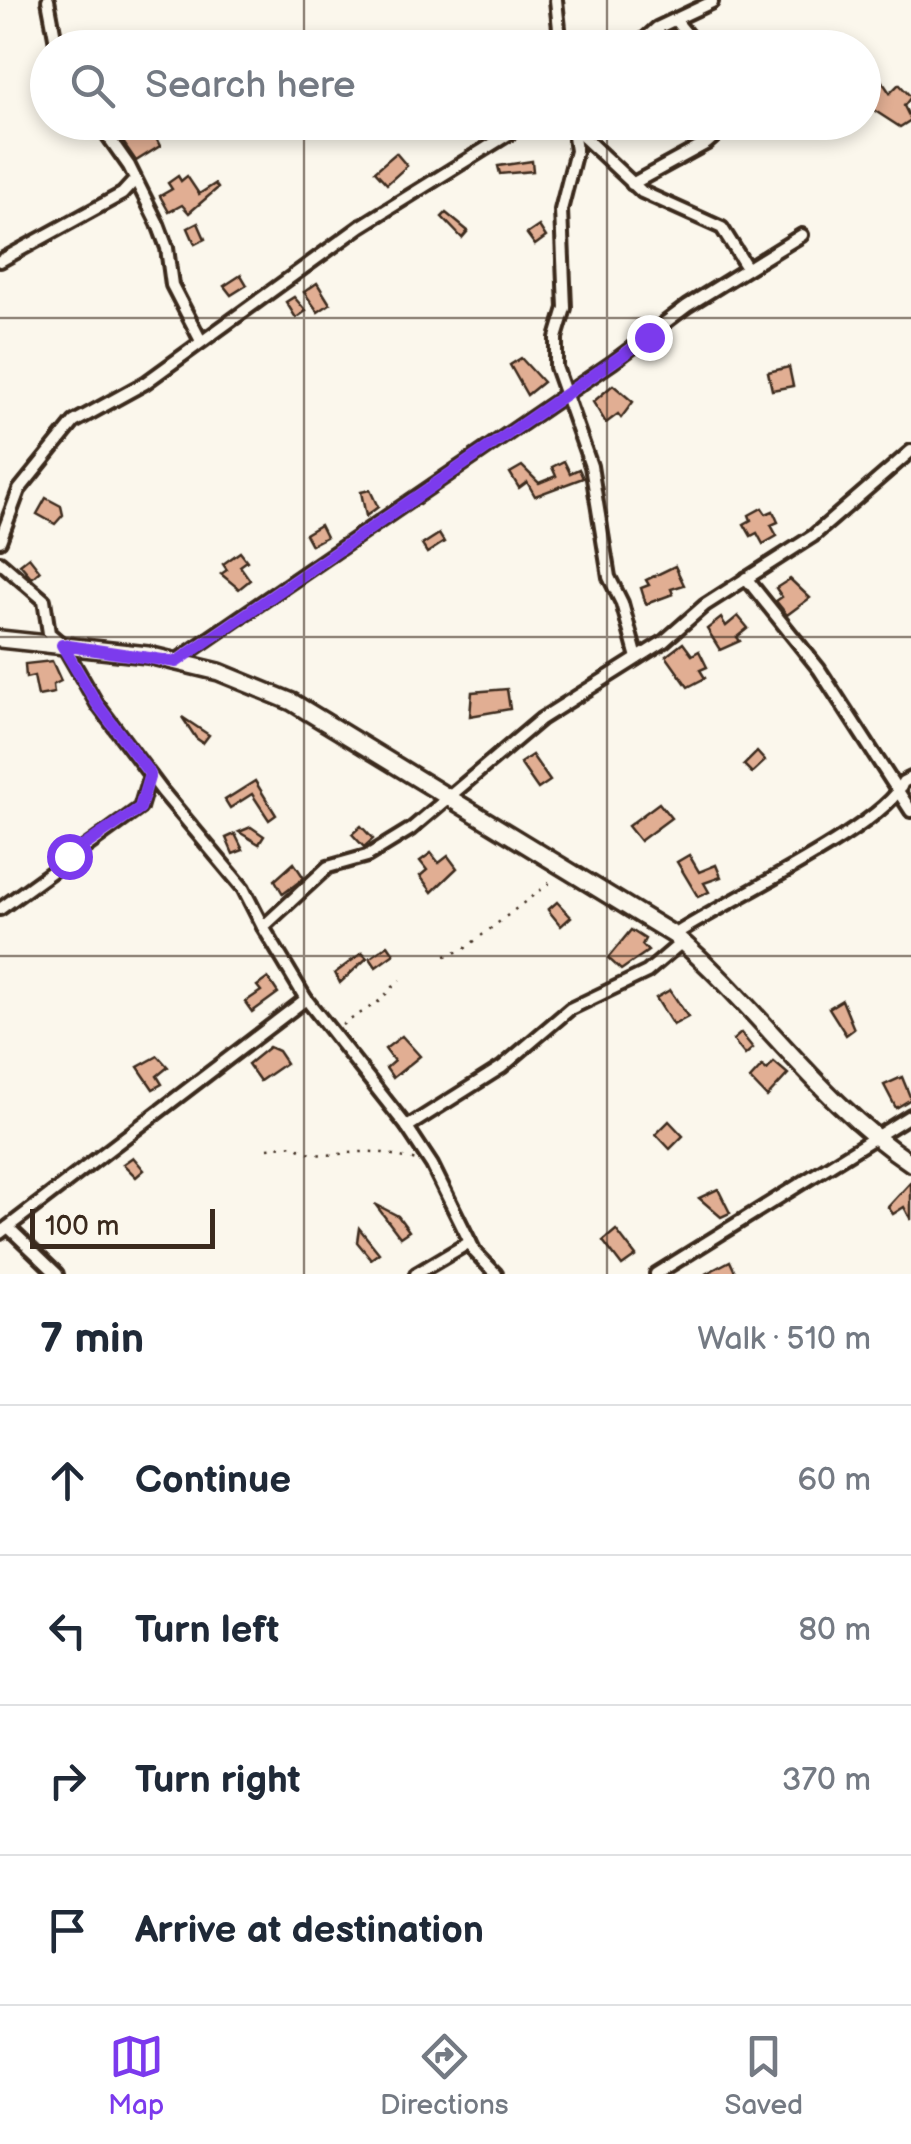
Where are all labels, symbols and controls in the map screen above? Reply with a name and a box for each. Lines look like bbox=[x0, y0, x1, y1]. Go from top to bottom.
search box bbox=[30, 30, 881, 140]
icon: search bbox=[65, 58, 120, 113]
text: Search here bbox=[145, 63, 356, 108]
route end bbox=[627, 315, 673, 361]
route start bbox=[47, 834, 93, 880]
scale bar bbox=[30, 1204, 215, 1248]
text: 100 m bbox=[45, 1210, 119, 1243]
text: 7 min bbox=[40, 1314, 144, 1365]
text: Walk · 510 m bbox=[697, 1320, 871, 1359]
icon: ahead bbox=[40, 1453, 95, 1508]
text: Continue bbox=[135, 1458, 291, 1503]
text: 60 m bbox=[798, 1461, 871, 1500]
icon: left bbox=[40, 1603, 95, 1658]
text: Turn left bbox=[135, 1608, 279, 1653]
text: 80 m bbox=[798, 1611, 871, 1650]
icon: right bbox=[40, 1753, 95, 1808]
text: Turn right bbox=[135, 1758, 300, 1803]
text: 370 m bbox=[782, 1761, 871, 1800]
icon: arrive bbox=[40, 1903, 95, 1958]
text: Arrive at destination bbox=[135, 1908, 484, 1953]
tab: Map bbox=[108, 2029, 164, 2122]
tab: Directions bbox=[380, 2029, 509, 2122]
tab: Saved bbox=[725, 2029, 803, 2122]

